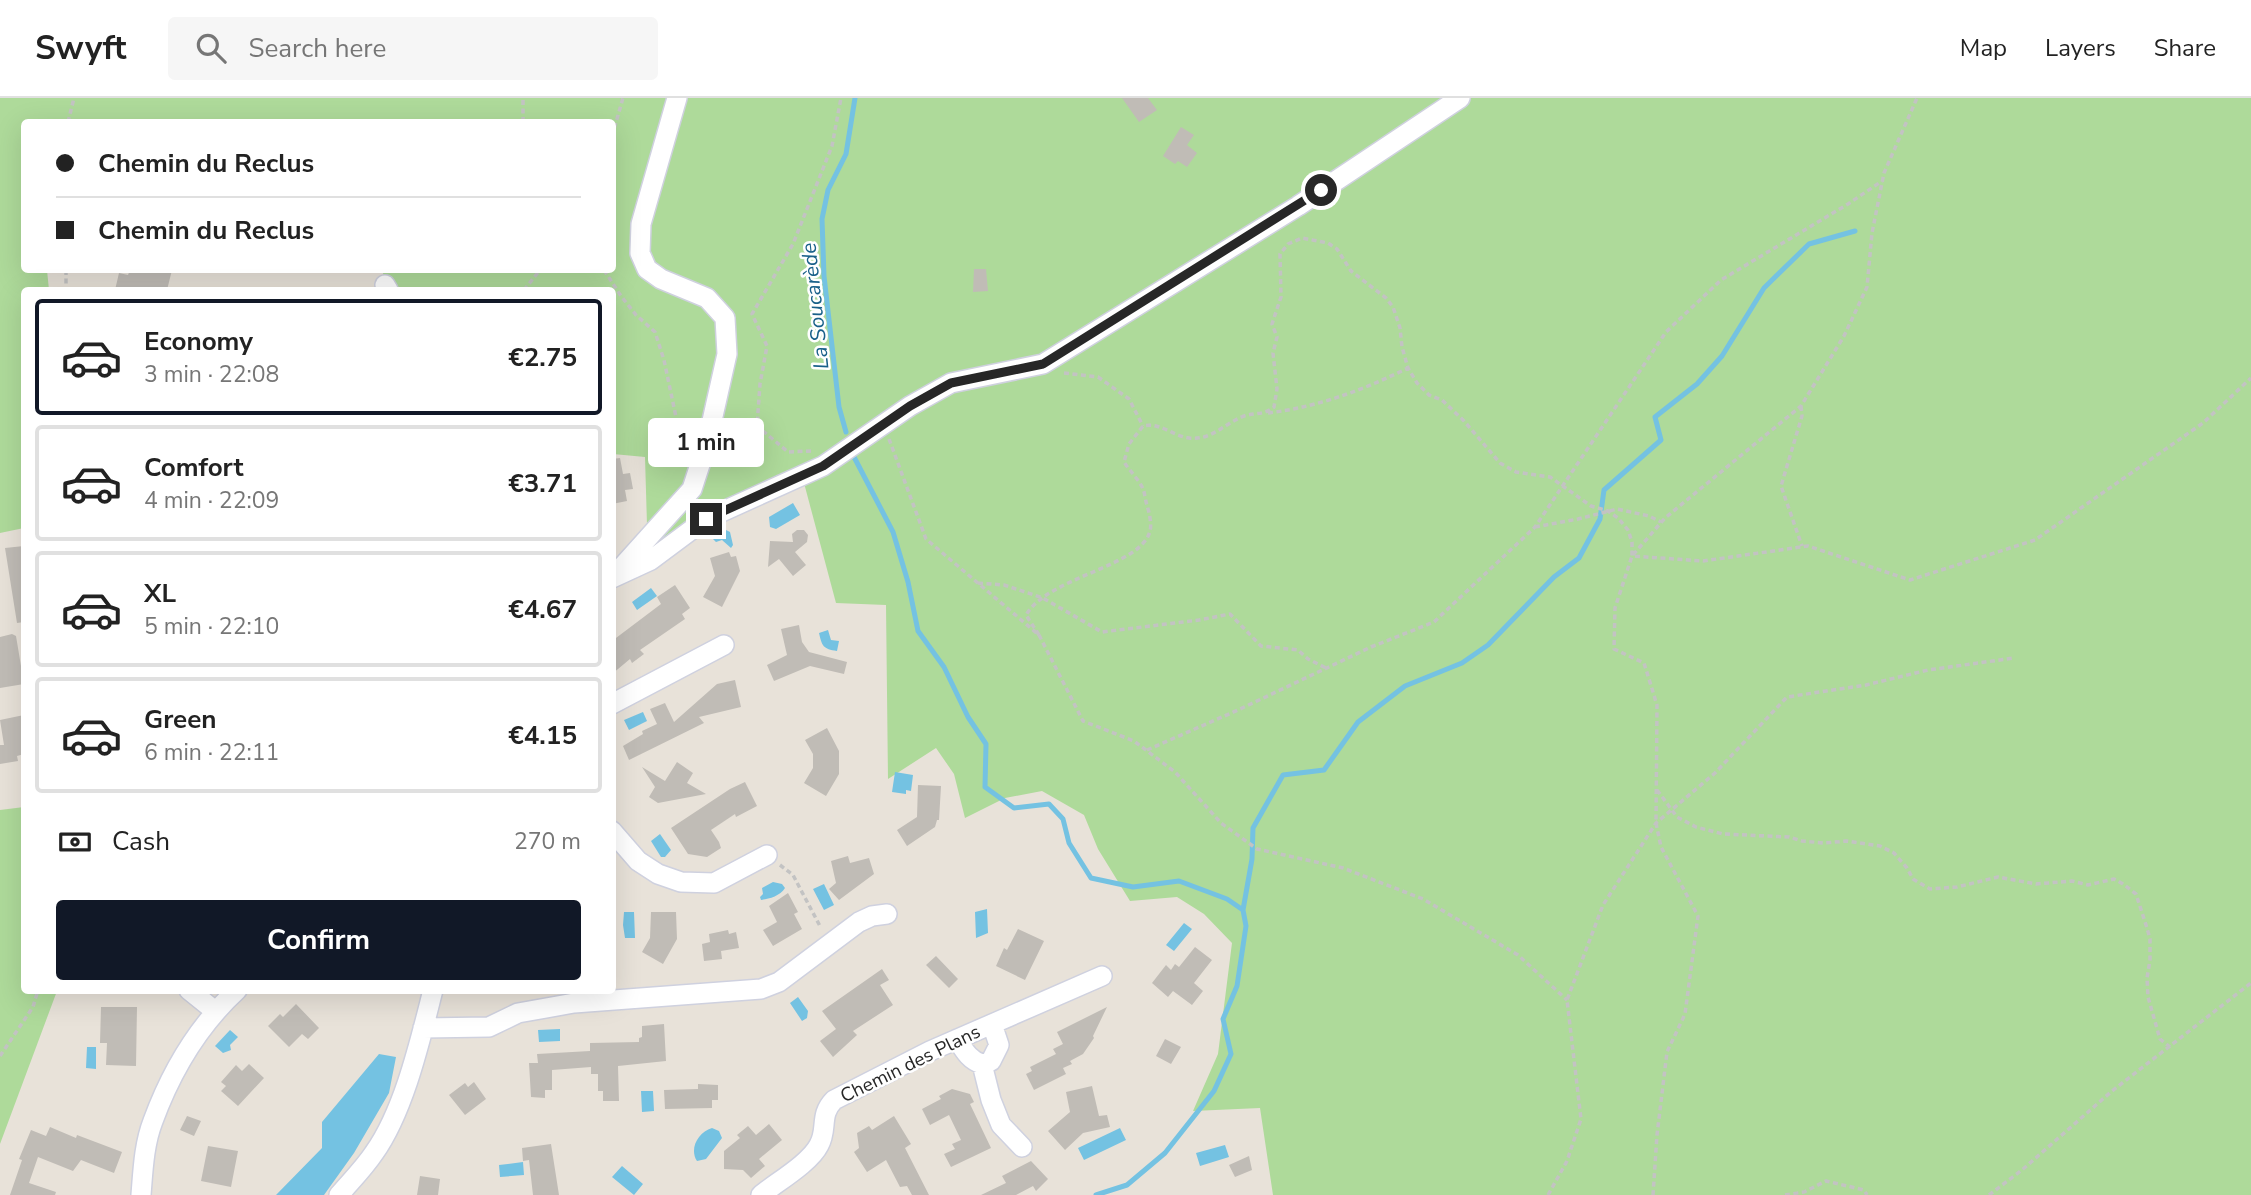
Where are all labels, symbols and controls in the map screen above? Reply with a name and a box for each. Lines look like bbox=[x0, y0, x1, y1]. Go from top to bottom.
search box bbox=[168, 17, 658, 80]
text: Swyft bbox=[35, 26, 126, 71]
icon: search bbox=[192, 29, 230, 67]
text: Search here bbox=[248, 31, 386, 66]
text: Map bbox=[1960, 32, 2007, 64]
text: Layers bbox=[2045, 32, 2116, 64]
text: Share bbox=[2154, 32, 2216, 64]
text: Chemin du Reclus bbox=[98, 146, 314, 181]
route start bbox=[1305, 174, 1337, 206]
text: Chemin du Reclus bbox=[98, 213, 314, 248]
water label: La Soucarède bbox=[794, 241, 836, 371]
text: Economy bbox=[144, 324, 253, 359]
icon: car bbox=[60, 326, 123, 389]
text: €2.75 bbox=[508, 340, 577, 375]
text: 3 min · 22:08 bbox=[144, 359, 279, 390]
callout: 1 min bbox=[648, 418, 764, 466]
text: 1 min bbox=[676, 427, 736, 458]
text: Comfort bbox=[144, 450, 244, 485]
icon: car bbox=[60, 452, 123, 515]
text: €3.71 bbox=[508, 466, 577, 501]
text: 4 min · 22:09 bbox=[144, 485, 279, 516]
route end bbox=[690, 503, 722, 535]
text: XL bbox=[144, 576, 176, 611]
icon: car bbox=[60, 578, 123, 641]
text: €4.67 bbox=[508, 592, 577, 627]
text: 5 min · 22:10 bbox=[144, 611, 279, 642]
text: Green bbox=[144, 702, 217, 737]
icon: car bbox=[60, 704, 123, 767]
text: €4.15 bbox=[508, 718, 577, 753]
text: 6 min · 22:11 bbox=[144, 737, 279, 768]
icon: cash bbox=[56, 823, 94, 861]
text: Cash bbox=[112, 824, 170, 859]
text: 270 m bbox=[514, 826, 581, 857]
button: Confirm bbox=[56, 900, 581, 980]
street label: Chemin des Plans bbox=[836, 1019, 985, 1109]

